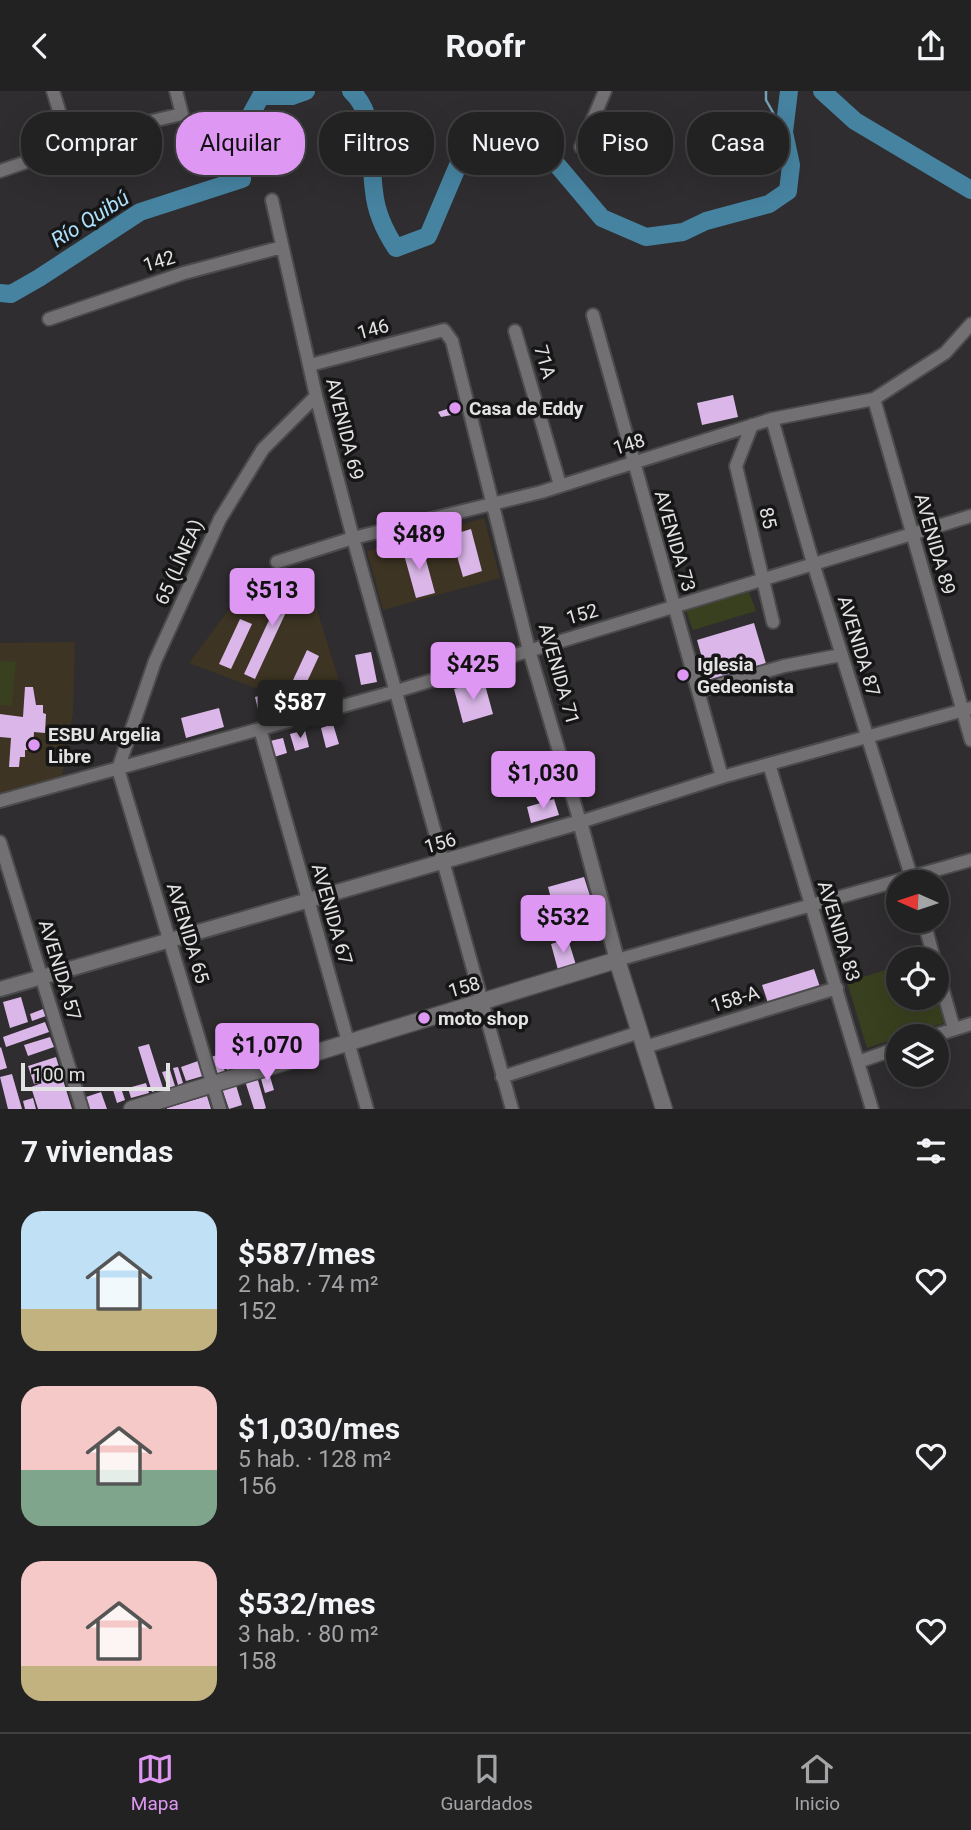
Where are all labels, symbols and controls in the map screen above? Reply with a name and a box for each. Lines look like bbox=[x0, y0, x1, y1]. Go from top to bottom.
icon: back bbox=[21, 27, 59, 65]
text: Roofr bbox=[446, 27, 525, 65]
icon: share bbox=[912, 27, 950, 65]
chip: Comprar bbox=[21, 112, 162, 175]
chip: Alquilar bbox=[176, 112, 305, 175]
chip: Filtros bbox=[319, 112, 434, 175]
chip: Nuevo bbox=[448, 112, 564, 175]
chip: Piso bbox=[578, 112, 673, 175]
chip: Casa bbox=[687, 112, 789, 175]
water label: Río Quibú bbox=[47, 186, 133, 252]
street label: 142 bbox=[140, 245, 178, 277]
street label: 146 bbox=[355, 314, 391, 344]
street label: 71A bbox=[529, 343, 561, 382]
street label: AVENIDA 69 bbox=[321, 376, 369, 482]
place label: Casa de Eddy bbox=[469, 397, 584, 420]
marker: Casa de Eddy bbox=[447, 400, 463, 416]
street label: 148 bbox=[610, 428, 648, 460]
street label: AVENIDA 73 bbox=[650, 488, 700, 594]
street label: AVENIDA 89 bbox=[910, 491, 960, 597]
street label: 85 bbox=[754, 505, 782, 531]
pin: $489 bbox=[378, 512, 460, 572]
street label: 65 (LÍNEA) bbox=[150, 516, 208, 608]
text: $489 bbox=[393, 521, 445, 548]
pin: $513 bbox=[231, 568, 313, 628]
text: $513 bbox=[246, 577, 298, 604]
street label: AVENIDA 87 bbox=[833, 593, 885, 699]
street label: 152 bbox=[563, 599, 601, 629]
street label: AVENIDA 71 bbox=[534, 621, 584, 727]
pin: $425 bbox=[432, 643, 514, 702]
text: $425 bbox=[447, 651, 499, 678]
place label: Iglesia Gedeonista bbox=[697, 653, 794, 698]
marker: Iglesia Gedeonista bbox=[675, 667, 691, 683]
pin: $587 bbox=[259, 681, 341, 740]
text: $587 bbox=[274, 689, 326, 716]
place label: ESBU Argelia Libre bbox=[48, 723, 161, 768]
marker: ESBU Argelia Libre bbox=[26, 737, 42, 753]
pin: $1,030 bbox=[486, 751, 600, 811]
text: $1,030 bbox=[507, 760, 579, 787]
street label: 156 bbox=[421, 828, 459, 858]
street label: AVENIDA 67 bbox=[307, 861, 357, 967]
north arrow bbox=[886, 870, 948, 933]
map controls bbox=[886, 870, 949, 1087]
street label: AVENIDA 83 bbox=[813, 878, 865, 984]
street label: AVENIDA 65 bbox=[162, 880, 214, 986]
pin: $532 bbox=[522, 895, 604, 955]
text: $532 bbox=[537, 904, 589, 931]
street label: AVENIDA 57 bbox=[34, 917, 86, 1023]
button: locate bbox=[886, 947, 949, 1010]
street label: 158 bbox=[445, 972, 483, 1002]
street label: 158-A bbox=[708, 981, 763, 1017]
place label: moto shop bbox=[438, 1007, 529, 1030]
marker: moto shop bbox=[416, 1010, 432, 1026]
pin: $1,070 bbox=[210, 1023, 324, 1083]
button: layers bbox=[886, 1024, 949, 1087]
text: $1,070 bbox=[231, 1032, 303, 1059]
scale bar bbox=[21, 1060, 170, 1092]
text: 100 m bbox=[32, 1063, 85, 1086]
icon: filters bbox=[912, 1132, 950, 1170]
text: 7 viviendas bbox=[21, 1134, 173, 1169]
text: $587/mes bbox=[238, 1236, 376, 1271]
icon: home bbox=[77, 1239, 161, 1323]
icon: heart bbox=[912, 1262, 950, 1300]
text: 2 hab. · 74 m² bbox=[238, 1271, 378, 1298]
text: 152 bbox=[238, 1298, 277, 1325]
text: $1,030/mes bbox=[238, 1411, 400, 1446]
icon: home bbox=[77, 1414, 161, 1498]
icon: heart bbox=[912, 1437, 950, 1475]
text: 5 hab. · 128 m² bbox=[238, 1446, 391, 1473]
text: 156 bbox=[238, 1473, 277, 1500]
text: $532/mes bbox=[238, 1586, 376, 1621]
icon: home bbox=[77, 1589, 161, 1673]
icon: heart bbox=[912, 1612, 950, 1650]
text: 3 hab. · 80 m² bbox=[238, 1621, 378, 1648]
text: 158 bbox=[238, 1648, 277, 1675]
tab: Mapa bbox=[131, 1750, 179, 1815]
tab: Guardados bbox=[440, 1750, 533, 1815]
tab: Inicio bbox=[794, 1750, 840, 1815]

